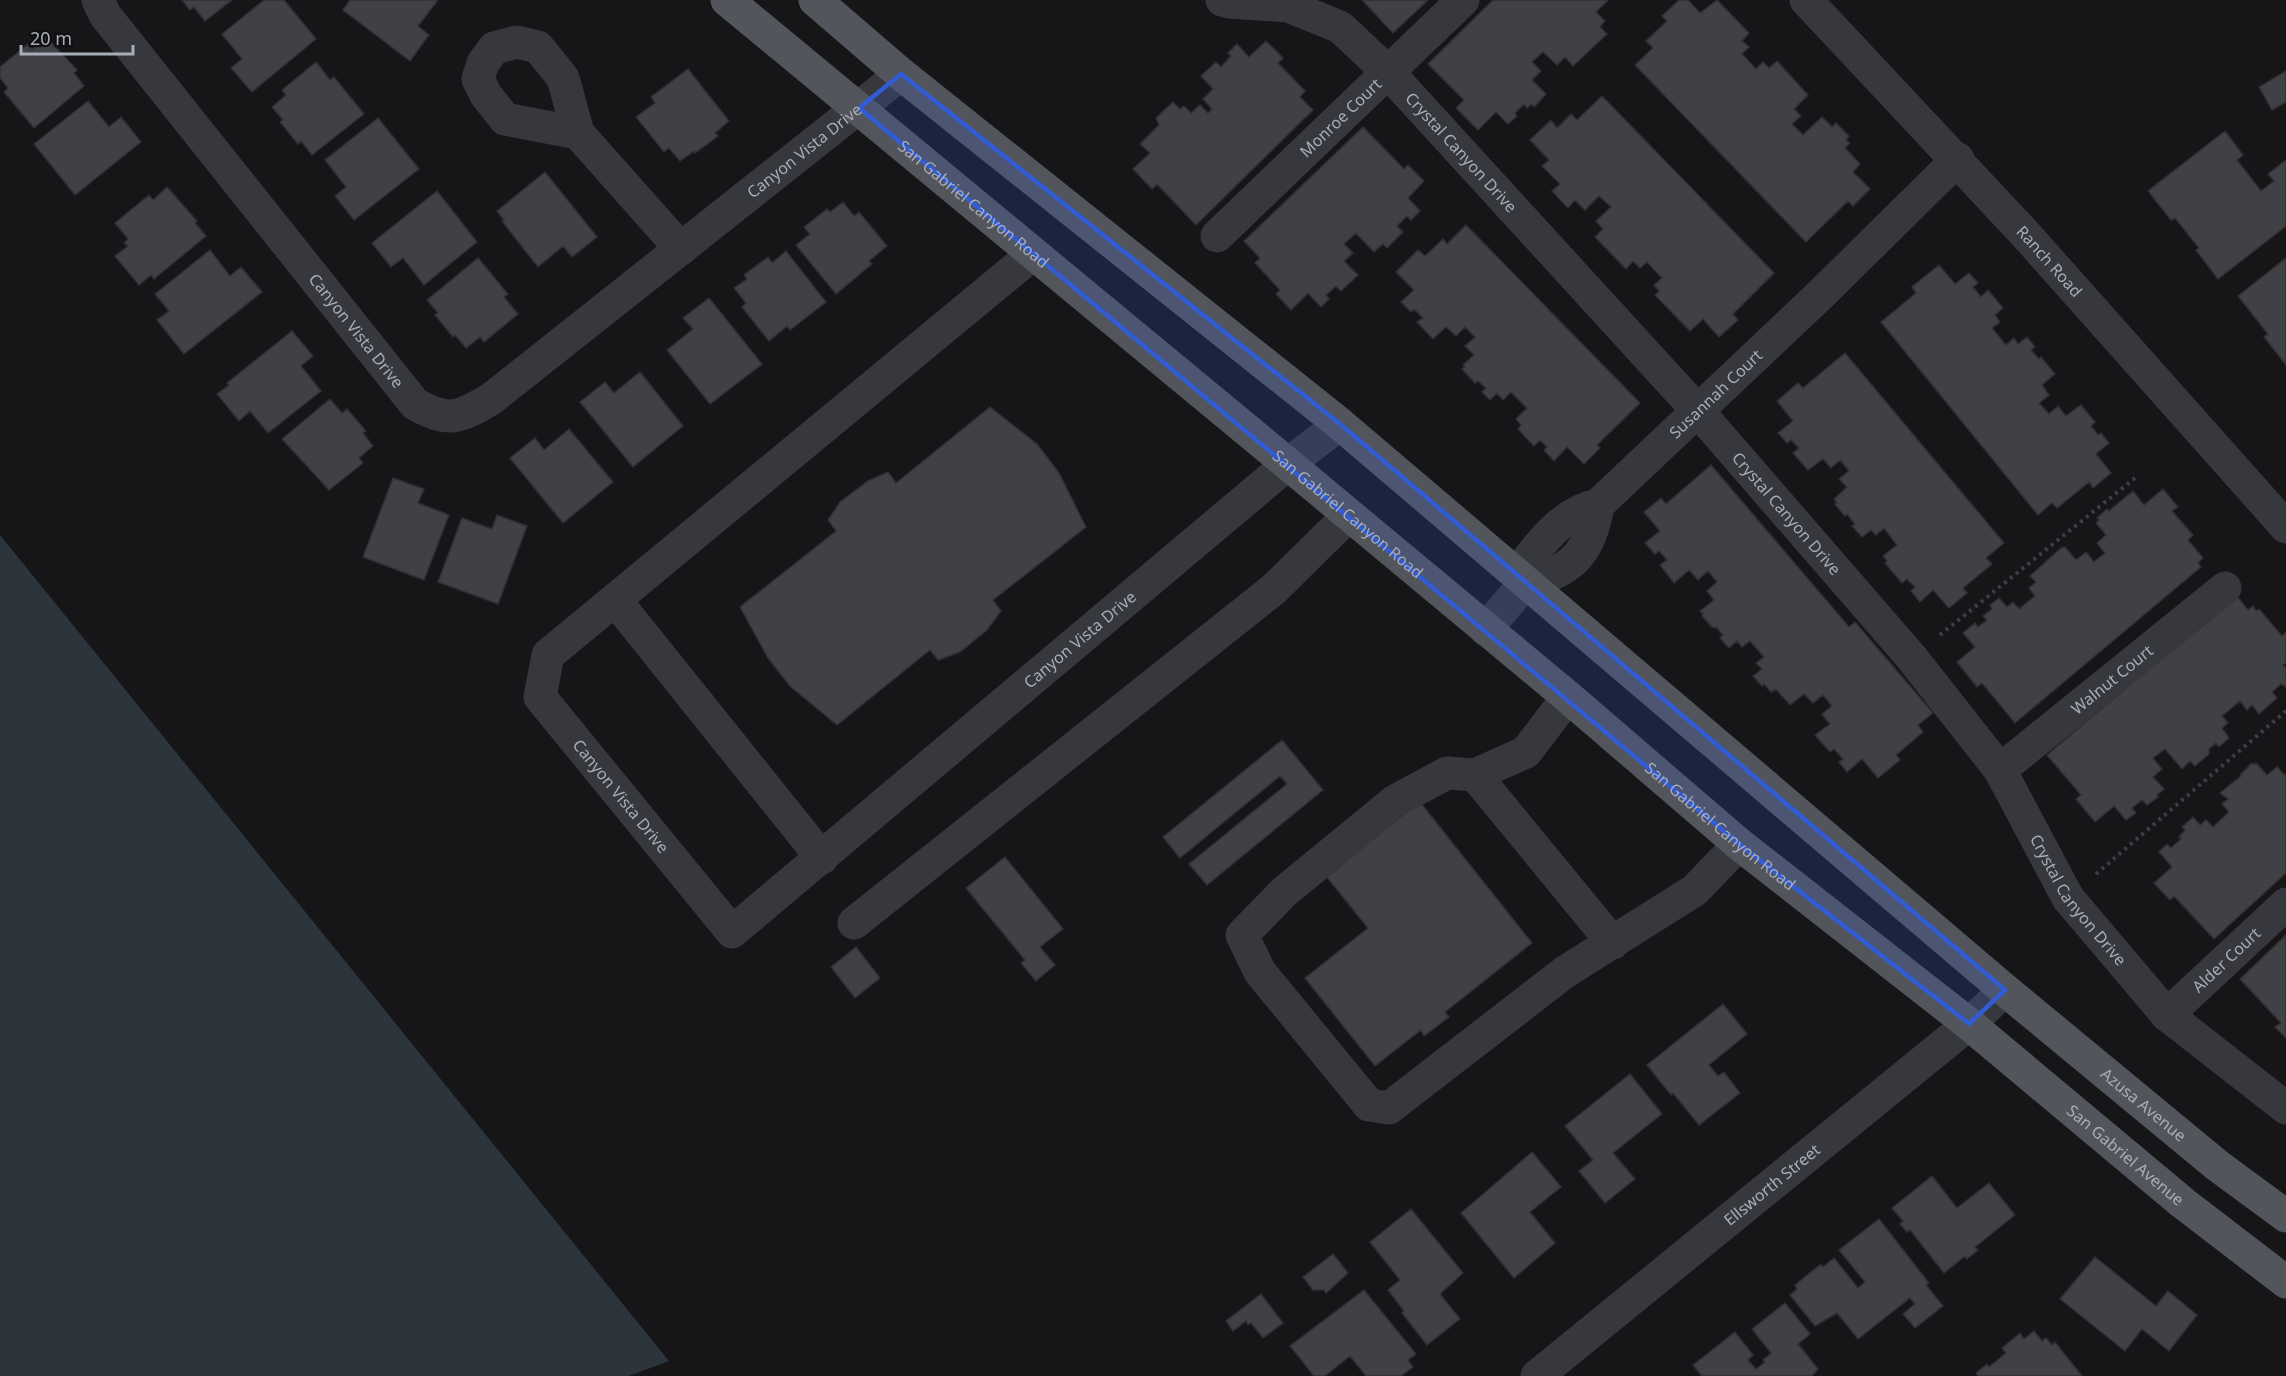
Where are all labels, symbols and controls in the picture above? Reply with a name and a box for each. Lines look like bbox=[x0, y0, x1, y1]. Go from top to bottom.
scale bar bbox=[21, 18, 134, 56]
text: 20 m bbox=[30, 26, 72, 50]
street label: Monroe Court bbox=[1295, 73, 1386, 162]
street label: Crystal Canyon Drive bbox=[1401, 87, 1522, 217]
street label: Canyon Vista Drive bbox=[742, 98, 866, 203]
street label: San Gabriel Canyon Road bbox=[893, 135, 1054, 273]
street label: Ranch Road bbox=[2012, 221, 2087, 302]
street label: Canyon Vista Drive bbox=[304, 269, 409, 392]
street label: Susannah Court bbox=[1664, 344, 1767, 443]
street label: San Gabriel Canyon Road bbox=[1268, 445, 1428, 583]
street label: Crystal Canyon Drive bbox=[1727, 447, 1846, 580]
street label: Canyon Vista Drive bbox=[1019, 586, 1141, 693]
street label: Walnut Court bbox=[2066, 639, 2158, 719]
street label: Canyon Vista Drive bbox=[568, 735, 674, 858]
street label: San Gabriel Canyon Road bbox=[1640, 757, 1800, 895]
street label: Crystal Canyon Drive bbox=[2025, 830, 2131, 970]
street label: Alder Court bbox=[2187, 922, 2265, 997]
street label: Azusa Avenue bbox=[2096, 1063, 2191, 1146]
street label: San Gabriel Avenue bbox=[2062, 1100, 2189, 1210]
street label: Ellsworth Street bbox=[1719, 1139, 1825, 1230]

